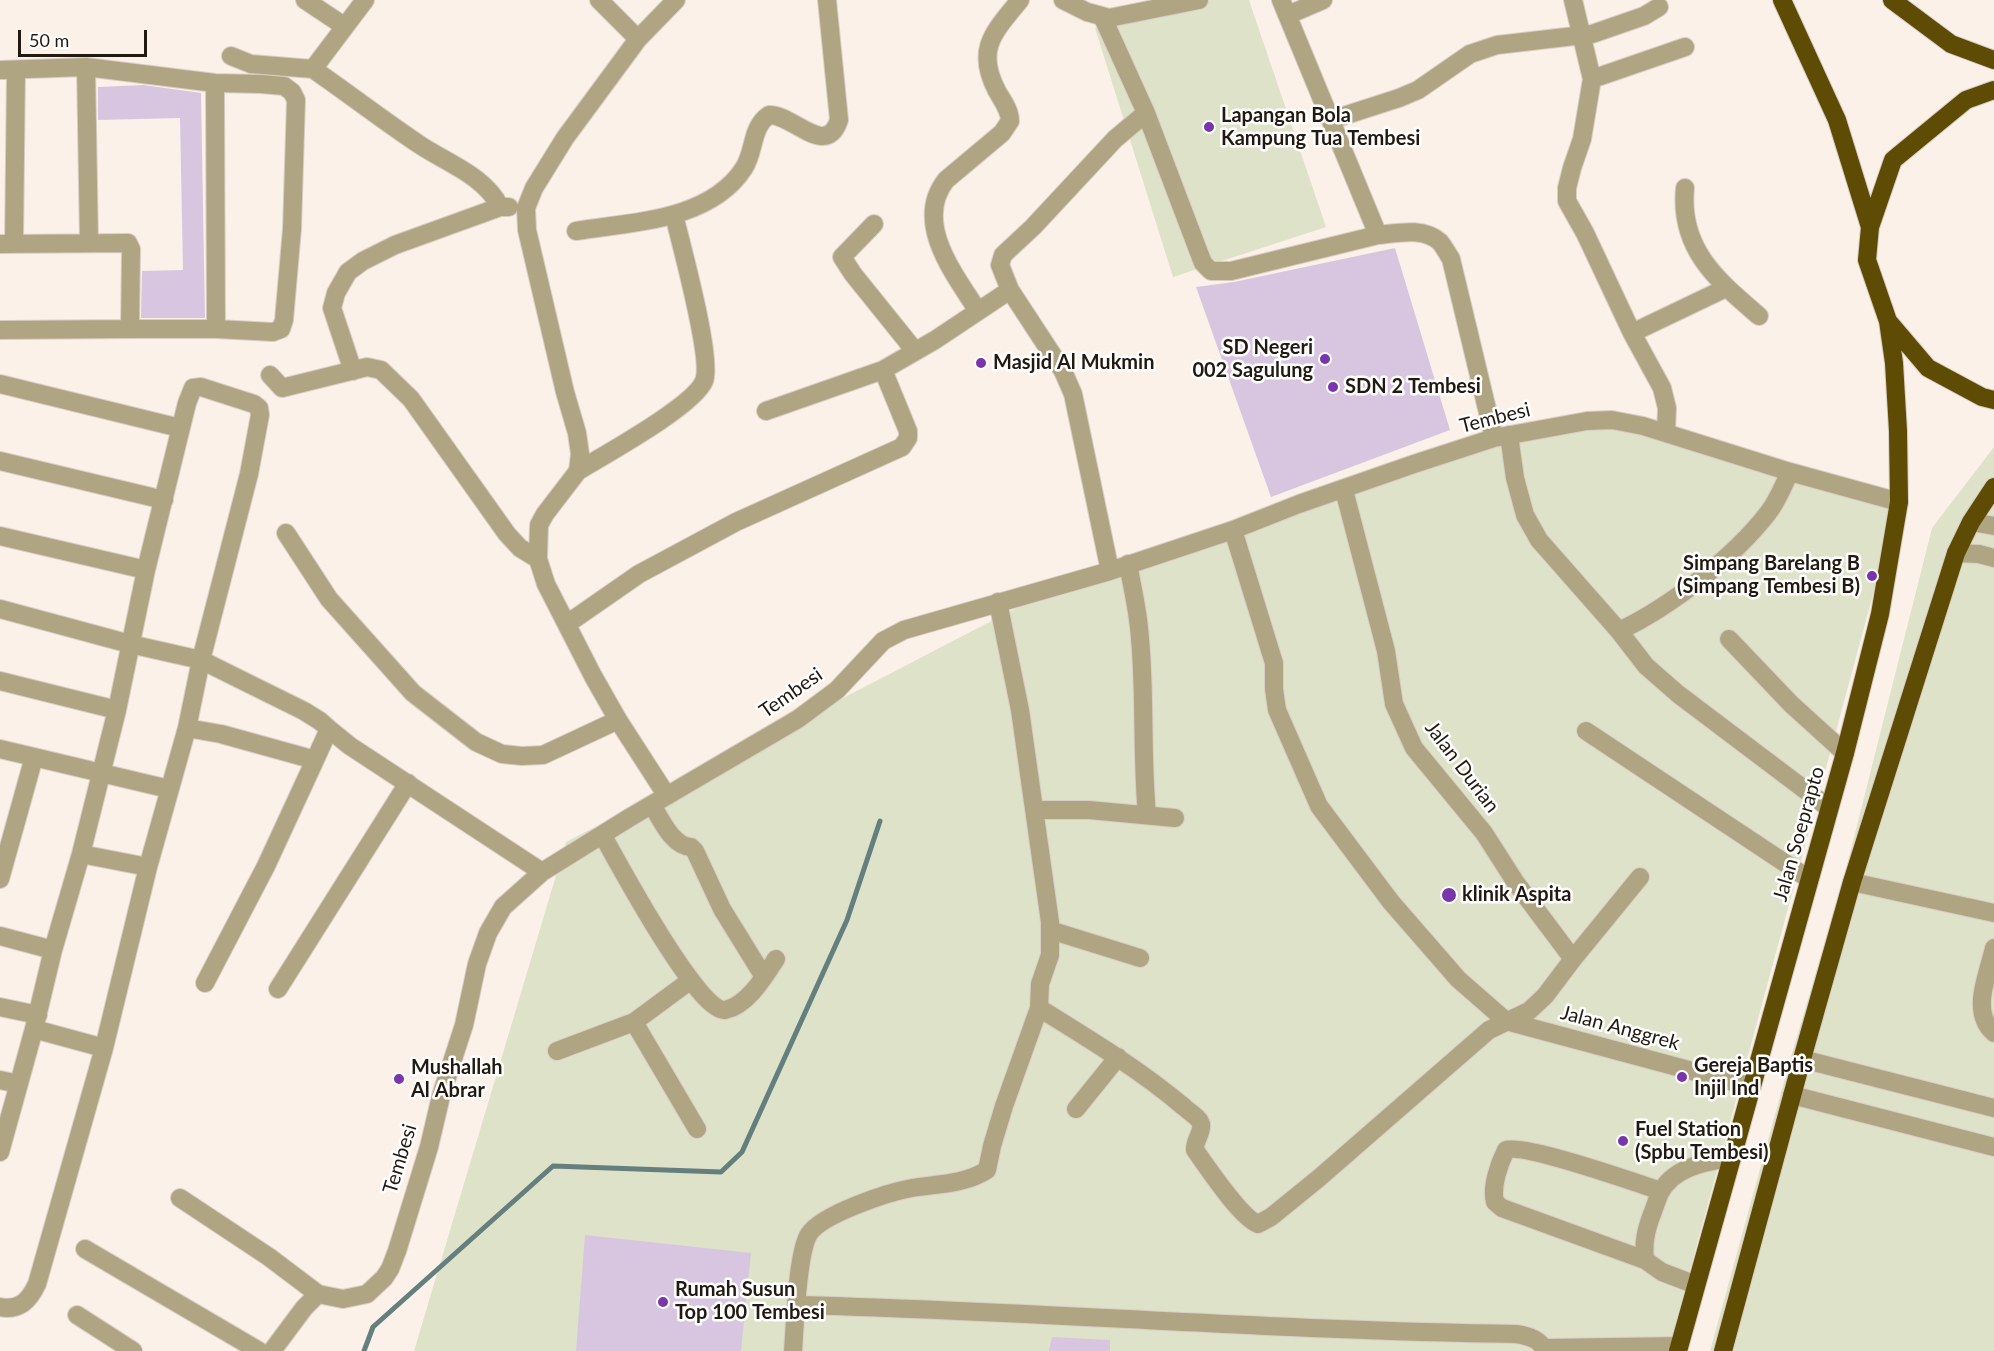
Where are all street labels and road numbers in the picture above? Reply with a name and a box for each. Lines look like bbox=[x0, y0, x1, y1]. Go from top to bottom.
street label: Tembesi bbox=[1457, 398, 1533, 438]
street label: Tembesi bbox=[755, 663, 827, 723]
street label: Jalan Durian bbox=[1420, 717, 1504, 817]
street label: Jalan Soeprapto bbox=[1768, 764, 1830, 904]
street label: Jalan Anggrek bbox=[1558, 1001, 1682, 1055]
street label: Tembesi bbox=[378, 1121, 422, 1197]

